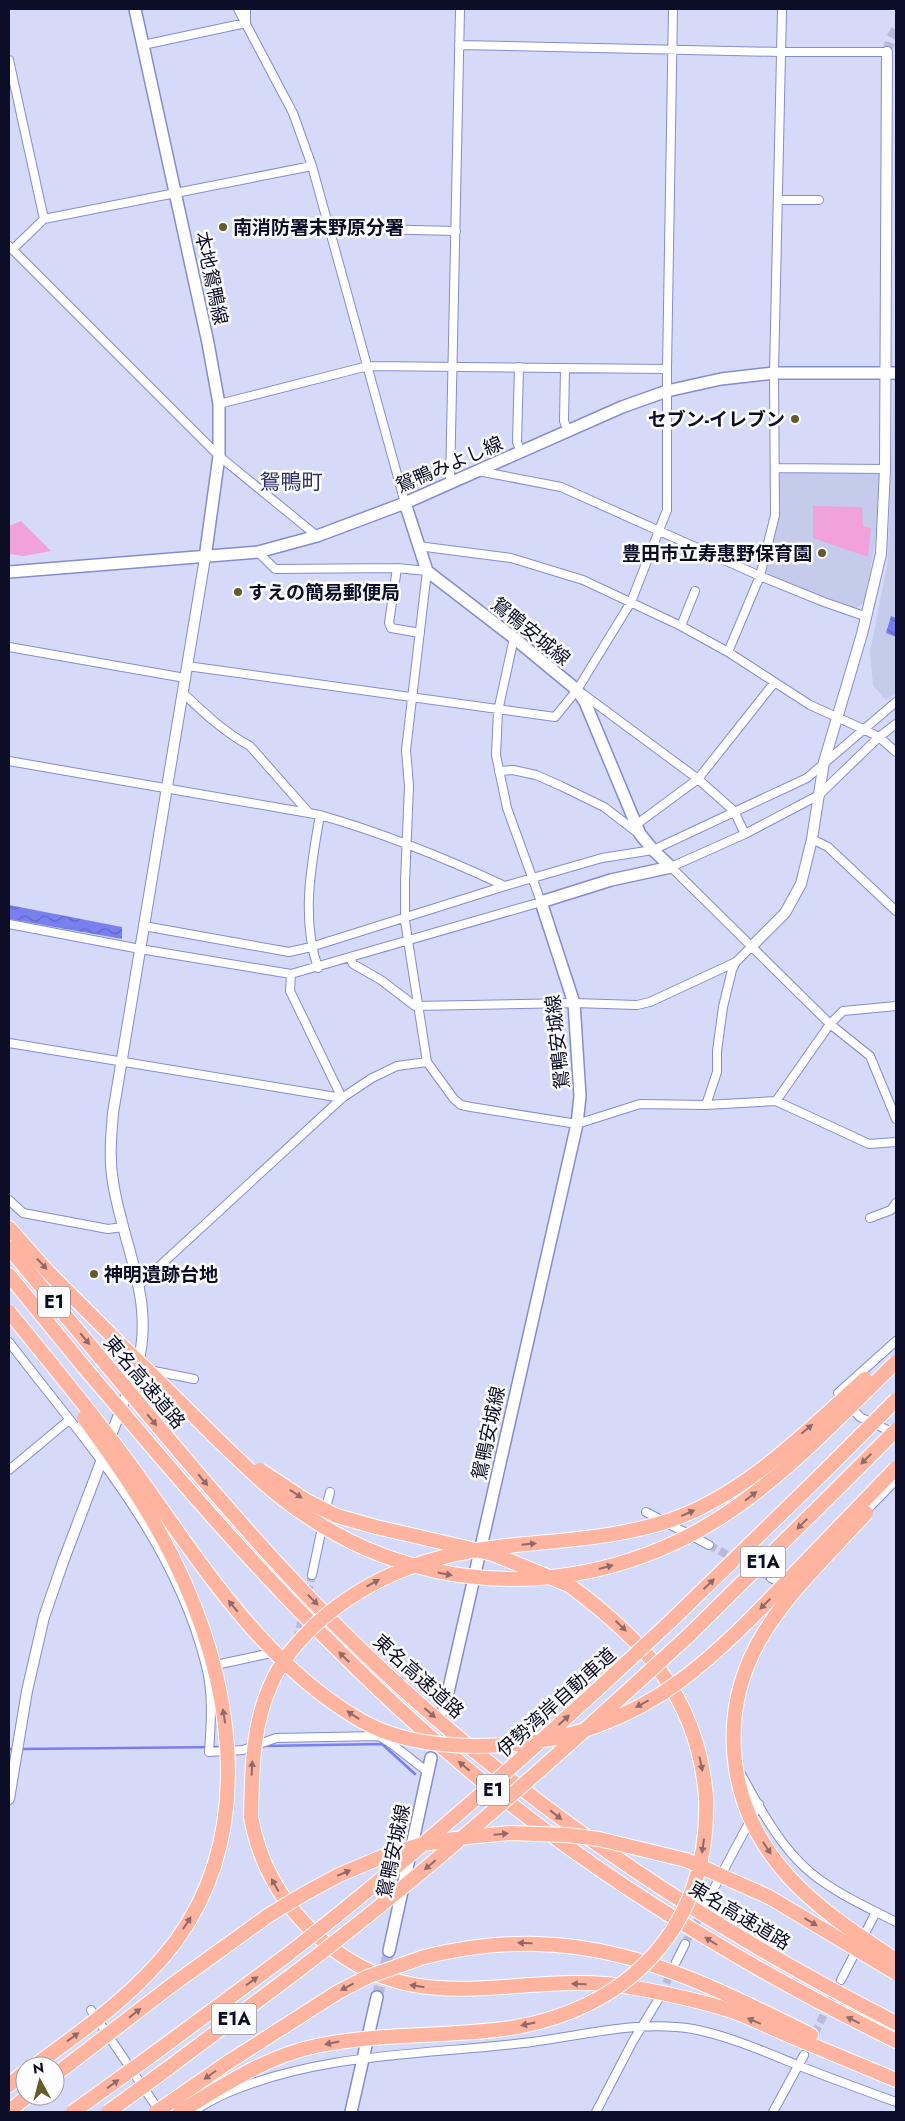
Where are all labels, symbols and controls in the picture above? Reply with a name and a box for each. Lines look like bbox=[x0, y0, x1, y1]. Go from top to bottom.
place label: 南消防署末野原分署 bbox=[233, 214, 404, 241]
marker: 南消防署末野原分署 bbox=[217, 221, 229, 233]
street label: 本地鴛鴨線 bbox=[188, 229, 235, 327]
place label: セブン-イレブン bbox=[648, 406, 785, 433]
marker: セブン-イレブン bbox=[789, 413, 801, 425]
street label: 鴛鴨みよし線 bbox=[391, 430, 507, 499]
district label: 鴛鴨町 bbox=[260, 467, 323, 497]
place label: 豊田市立寿惠野保育園 bbox=[622, 540, 812, 567]
marker: 豊田市立寿惠野保育園 bbox=[816, 547, 828, 559]
place label: すえの簡易郵便局 bbox=[248, 579, 400, 606]
marker: すえの簡易郵便局 bbox=[232, 586, 244, 598]
street label: 鴛鴨安城線 bbox=[485, 591, 576, 672]
street label: 鴛鴨安城線 bbox=[539, 993, 576, 1091]
one-way arrow bbox=[36, 1258, 48, 1270]
place label: 神明遺跡台地 bbox=[104, 1261, 218, 1288]
marker: 神明遺跡台地 bbox=[88, 1268, 100, 1280]
road number: E1 bbox=[38, 1286, 70, 1318]
street label: 東名高速道路 bbox=[98, 1330, 192, 1435]
one-way arrow bbox=[79, 1333, 91, 1345]
street label: 鴛鴨安城線 bbox=[465, 1384, 512, 1482]
one-way arrow bbox=[147, 1413, 158, 1426]
one-way arrow bbox=[801, 1424, 814, 1435]
one-way arrow bbox=[861, 1453, 873, 1465]
one-way arrow bbox=[197, 1474, 209, 1486]
one-way arrow bbox=[289, 1489, 303, 1499]
one-way arrow bbox=[744, 1490, 757, 1501]
one-way arrow bbox=[681, 1508, 695, 1516]
one-way arrow bbox=[796, 1517, 808, 1529]
one-way arrow bbox=[522, 1540, 538, 1548]
road number: E1A bbox=[740, 1546, 786, 1578]
one-way arrow bbox=[599, 1563, 614, 1571]
one-way arrow bbox=[438, 1570, 453, 1578]
one-way arrow bbox=[365, 1579, 380, 1587]
one-way arrow bbox=[702, 1579, 714, 1591]
one-way arrow bbox=[307, 1594, 319, 1606]
one-way arrow bbox=[759, 1598, 771, 1610]
one-way arrow bbox=[228, 1599, 239, 1612]
one-way arrow bbox=[615, 1620, 627, 1632]
street label: 東名高速道路 bbox=[367, 1628, 470, 1725]
street label: 伊勢湾岸自動車道 bbox=[491, 1641, 622, 1763]
one-way arrow bbox=[338, 1651, 350, 1663]
one-way arrow bbox=[635, 1700, 650, 1708]
one-way arrow bbox=[423, 1707, 435, 1719]
one-way arrow bbox=[220, 1708, 228, 1724]
one-way arrow bbox=[346, 1710, 359, 1720]
one-way arrow bbox=[558, 1714, 570, 1726]
one-way arrow bbox=[697, 1757, 705, 1772]
one-way arrow bbox=[249, 1760, 257, 1776]
one-way arrow bbox=[458, 1760, 471, 1771]
road number: E1 bbox=[477, 1774, 509, 1806]
street label: 鴛鴨安城線 bbox=[370, 1802, 417, 1900]
one-way arrow bbox=[549, 1809, 562, 1820]
one-way arrow bbox=[493, 1830, 509, 1838]
one-way arrow bbox=[699, 1838, 707, 1854]
one-way arrow bbox=[762, 1842, 772, 1855]
one-way arrow bbox=[424, 1860, 437, 1871]
one-way arrow bbox=[337, 1868, 351, 1876]
street label: 東名高速道路 bbox=[684, 1874, 796, 1956]
one-way arrow bbox=[271, 1878, 279, 1892]
one-way arrow bbox=[183, 1917, 192, 1930]
one-way arrow bbox=[805, 1918, 818, 1927]
one-way arrow bbox=[704, 1936, 717, 1945]
one-way arrow bbox=[517, 1939, 533, 1947]
one-way arrow bbox=[245, 1976, 258, 1987]
one-way arrow bbox=[571, 1980, 587, 1988]
one-way arrow bbox=[409, 1982, 425, 1990]
one-way arrow bbox=[339, 1983, 354, 1991]
road number: E1A bbox=[212, 2004, 256, 2035]
one-way arrow bbox=[128, 2008, 141, 2019]
one-way arrow bbox=[747, 2016, 761, 2024]
one-way arrow bbox=[845, 2016, 860, 2024]
one-way arrow bbox=[521, 2020, 536, 2028]
one-way arrow bbox=[66, 2032, 80, 2042]
one-way arrow bbox=[325, 2039, 340, 2047]
north arrow bbox=[15, 2056, 65, 2106]
text: N bbox=[32, 2057, 45, 2079]
one-way arrow bbox=[203, 2070, 217, 2080]
one-way arrow bbox=[106, 2079, 120, 2089]

